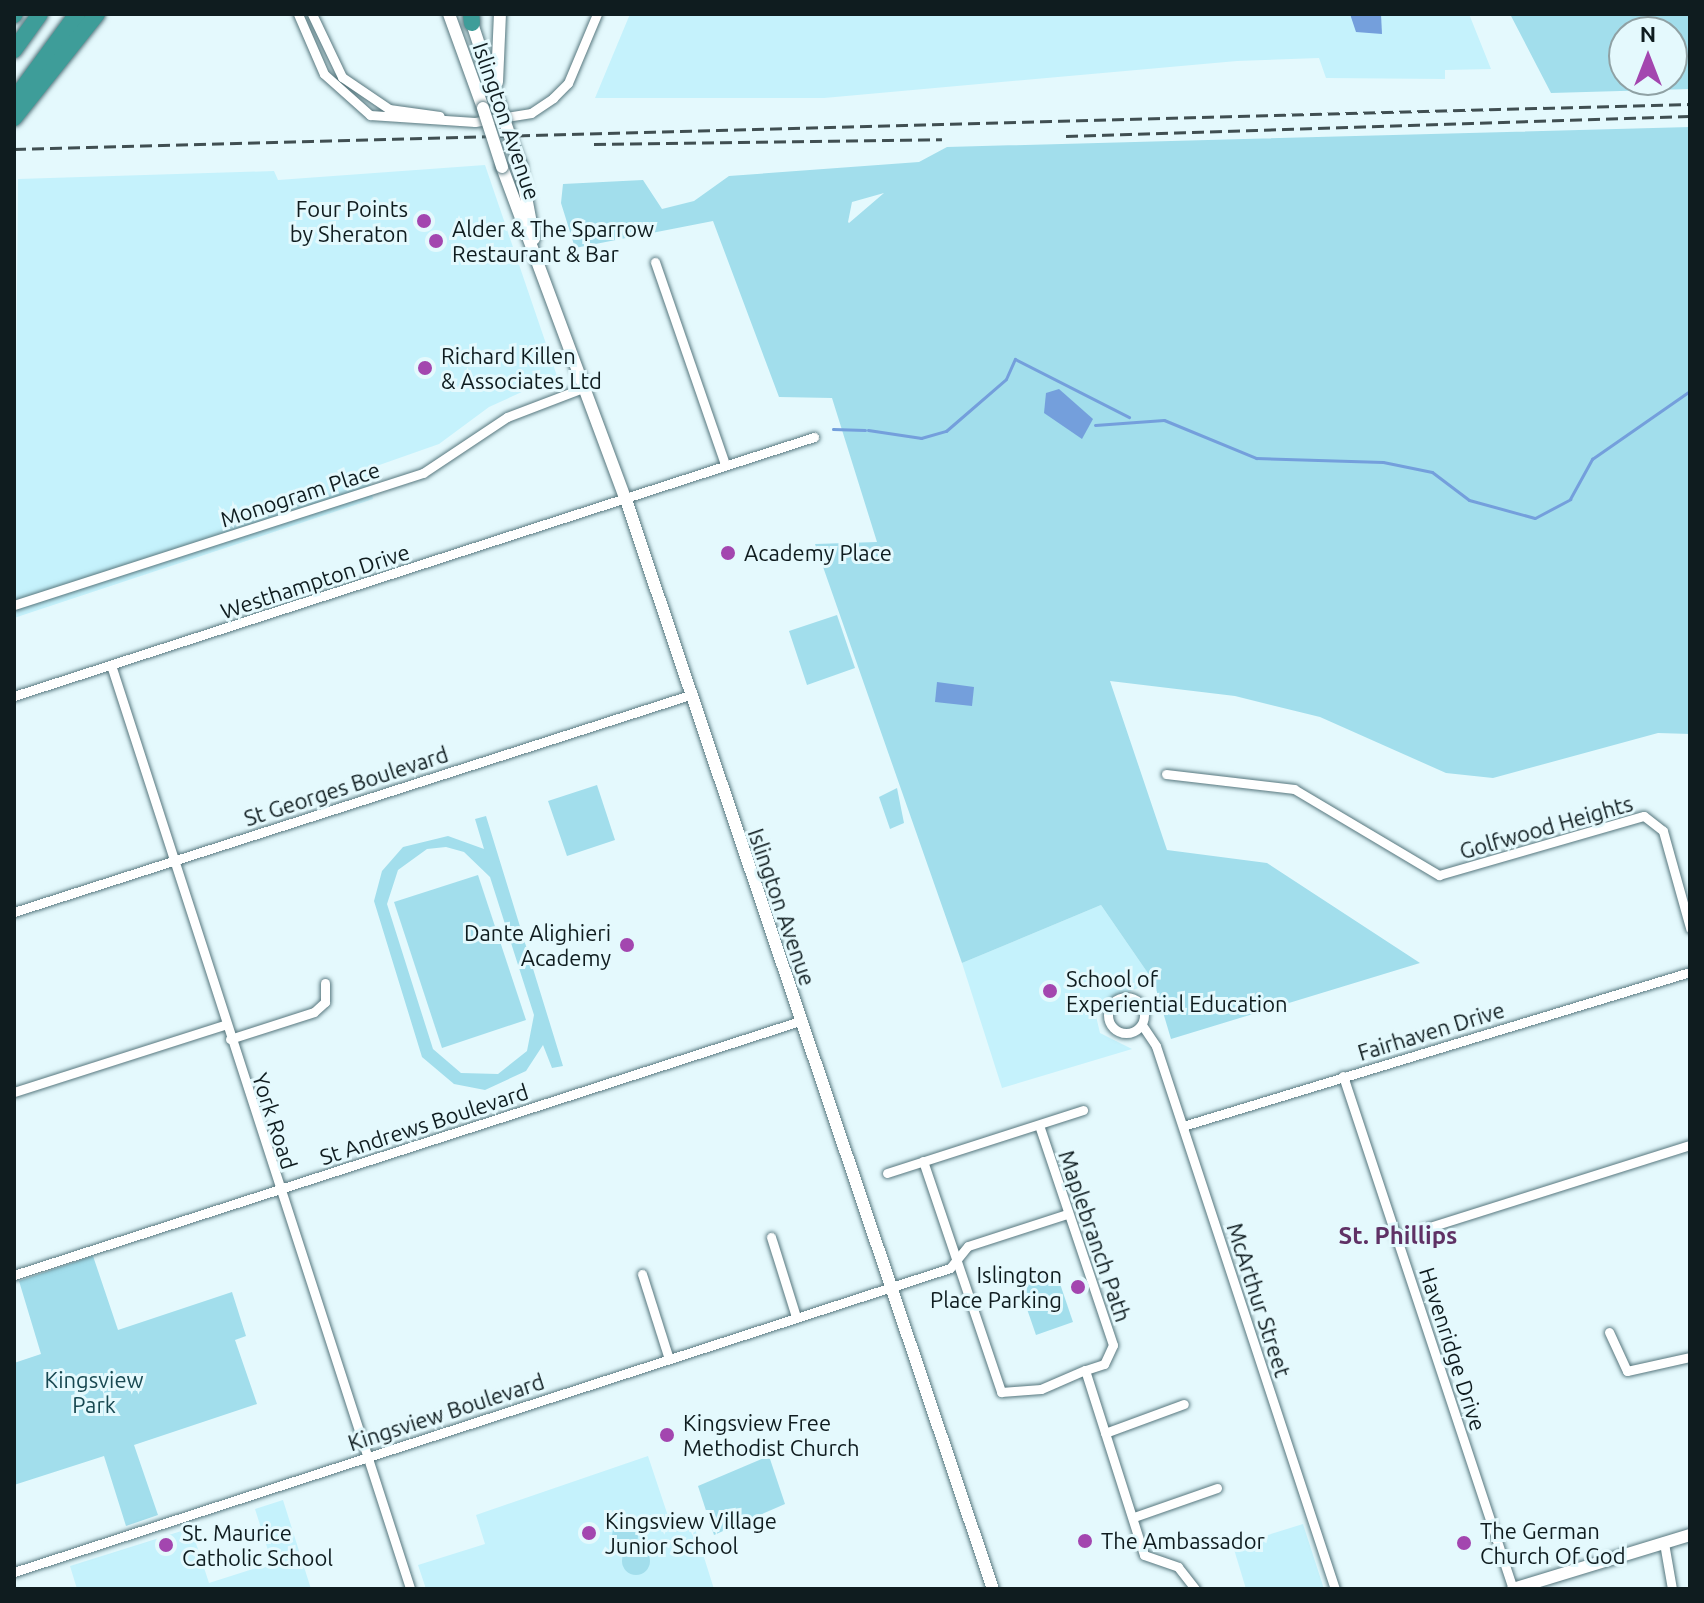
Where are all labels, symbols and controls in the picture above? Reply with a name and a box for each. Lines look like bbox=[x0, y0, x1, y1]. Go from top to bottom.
north arrow bbox=[1608, 16, 1688, 96]
text: N bbox=[1640, 21, 1656, 46]
street label: Islington Avenue bbox=[468, 39, 546, 203]
place label: Four Points by Sheraton bbox=[290, 195, 408, 246]
marker: Four Points by Sheraton bbox=[415, 212, 433, 230]
place label: Alder & The Sparrow Restaurant & Bar bbox=[452, 215, 654, 266]
marker: Alder & The Sparrow Restaurant & Bar bbox=[427, 232, 445, 250]
place label: Richard Killen & Associates Ltd bbox=[441, 342, 602, 394]
marker: Richard Killen & Associates Ltd bbox=[416, 359, 434, 377]
street label: Monogram Place bbox=[217, 456, 383, 532]
street label: Westhampton Drive bbox=[217, 538, 413, 624]
place label: Academy Place bbox=[744, 540, 892, 566]
marker: Academy Place bbox=[719, 544, 737, 562]
street label: St Georges Boulevard bbox=[241, 741, 451, 831]
street label: Golfwood Heights bbox=[1456, 790, 1636, 864]
street label: Islington Avenue bbox=[743, 825, 821, 989]
place label: Dante Alighieri Academy bbox=[464, 919, 611, 970]
marker: Dante Alighieri Academy bbox=[618, 936, 636, 954]
place label: School of Experiential Education bbox=[1066, 965, 1288, 1016]
marker: School of Experiential Education bbox=[1041, 982, 1059, 1000]
street label: Fairhaven Drive bbox=[1354, 996, 1508, 1066]
street label: York Road bbox=[247, 1069, 303, 1173]
street label: St Andrews Boulevard bbox=[316, 1078, 532, 1170]
street label: Maplebranch Path bbox=[1053, 1147, 1137, 1325]
street label: McArthur Street bbox=[1222, 1220, 1296, 1380]
district label: St. Phillips bbox=[1339, 1222, 1457, 1250]
place label: Islington Place Parking bbox=[930, 1261, 1062, 1312]
street label: Havenridge Drive bbox=[1414, 1264, 1492, 1434]
marker: Islington Place Parking bbox=[1069, 1278, 1087, 1296]
park label: Kingsview Park bbox=[44, 1366, 144, 1418]
street label: Kingsview Boulevard bbox=[345, 1368, 547, 1456]
place label: Kingsview Free Methodist Church bbox=[683, 1409, 860, 1460]
marker: Kingsview Free Methodist Church bbox=[658, 1426, 676, 1444]
place label: Kingsview Village Junior School bbox=[605, 1507, 777, 1558]
place label: The German Church Of God bbox=[1480, 1517, 1626, 1568]
place label: St. Maurice Catholic School bbox=[182, 1519, 333, 1570]
marker: Kingsview Village Junior School bbox=[580, 1524, 598, 1542]
place label: The Ambassador bbox=[1101, 1528, 1265, 1554]
marker: The Ambassador bbox=[1076, 1532, 1094, 1550]
marker: The German Church Of God bbox=[1455, 1534, 1473, 1552]
marker: St. Maurice Catholic School bbox=[157, 1536, 175, 1554]

